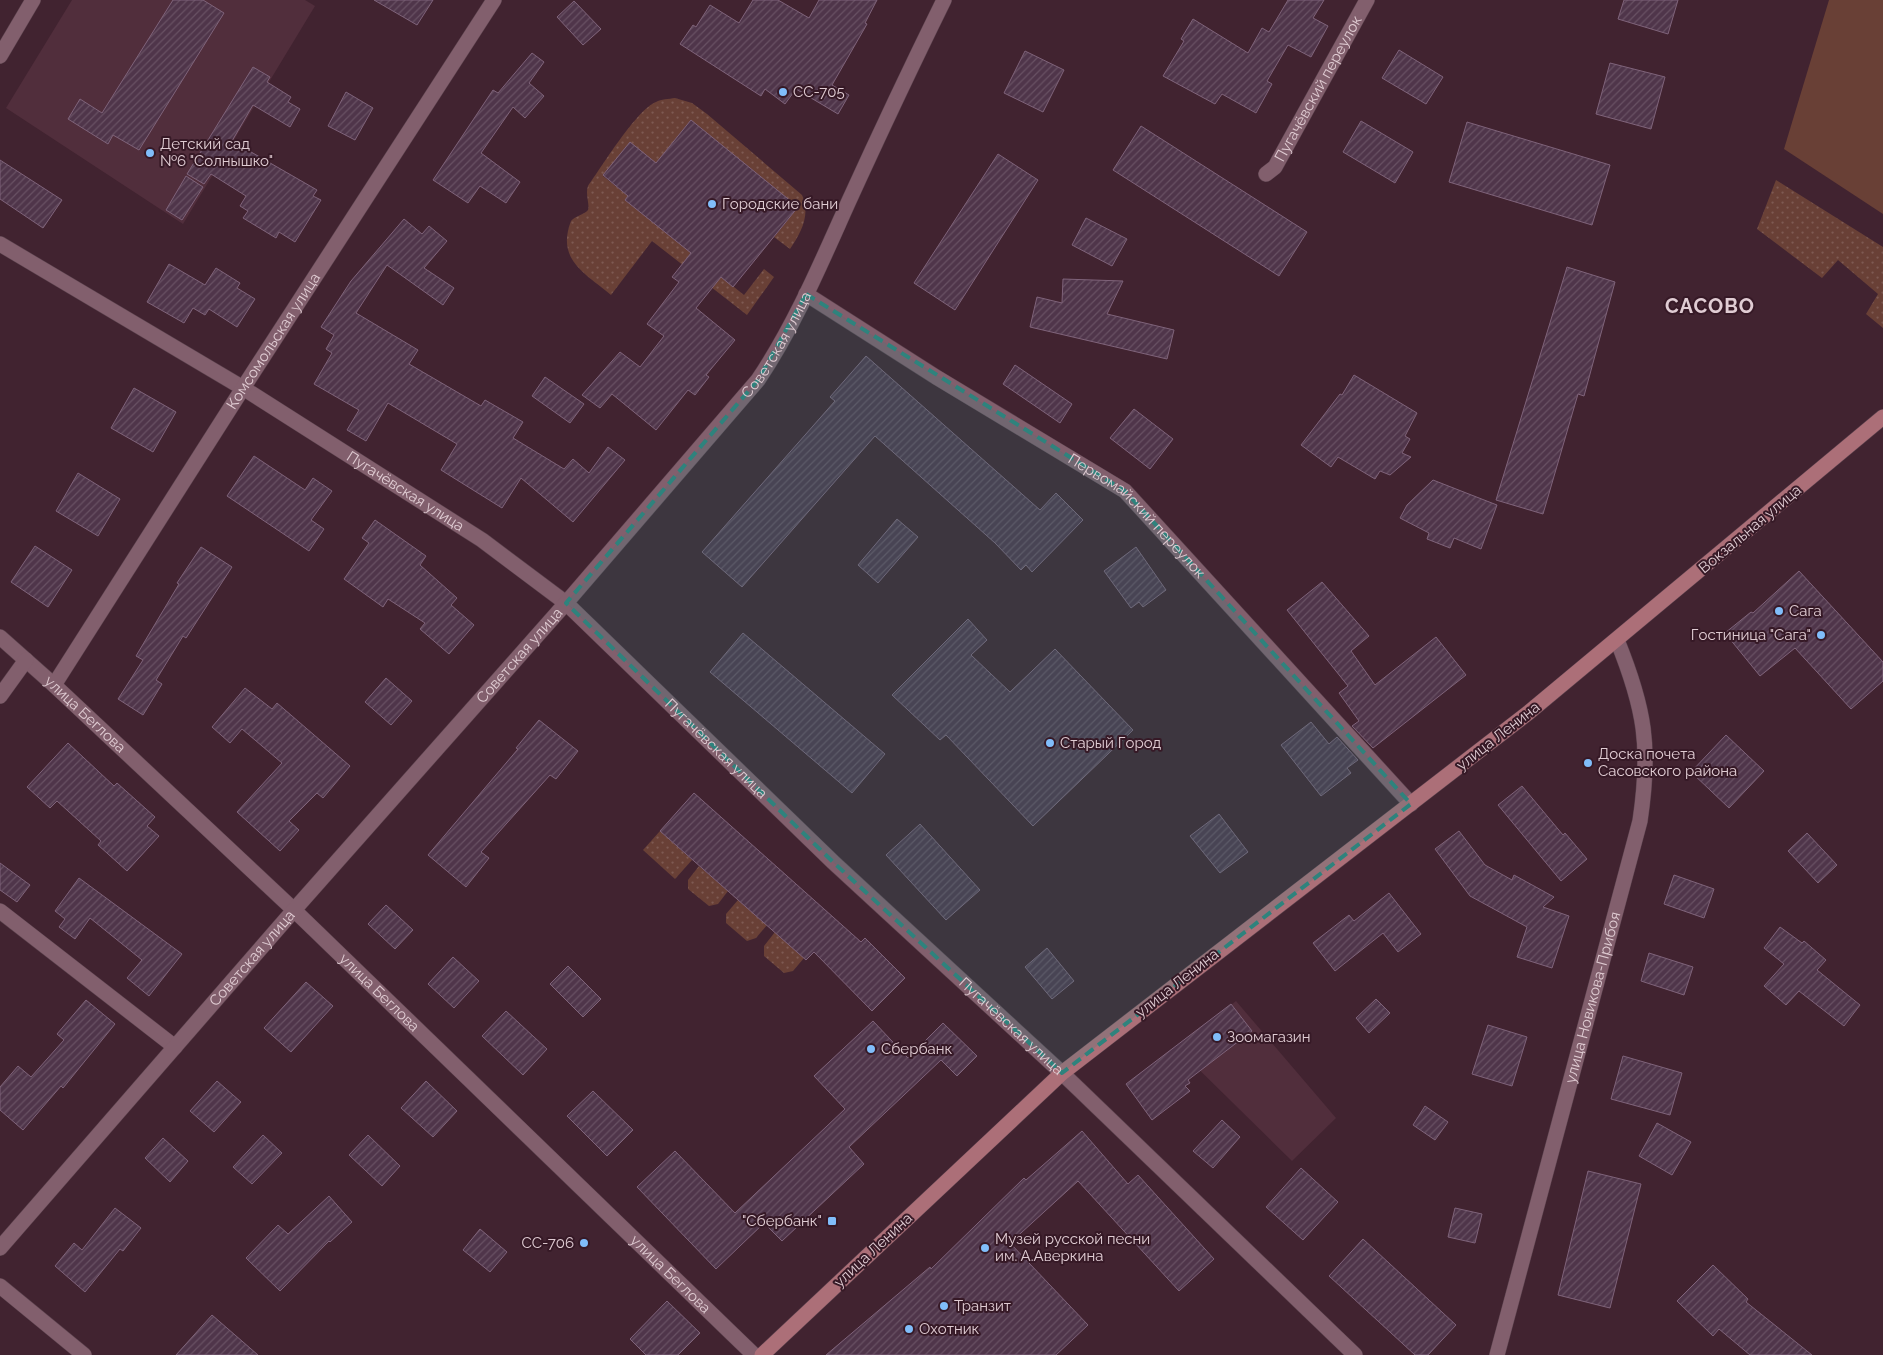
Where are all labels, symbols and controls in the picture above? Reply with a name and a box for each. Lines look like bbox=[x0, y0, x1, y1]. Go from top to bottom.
street label: Пугачёвский переулок bbox=[1271, 12, 1366, 165]
place label: СС-705 bbox=[793, 83, 845, 101]
marker: СС-705 bbox=[777, 86, 789, 98]
place label: Детский сад №6 "Солнышко" bbox=[160, 135, 273, 170]
marker: Детский сад №6 "Солнышко" bbox=[144, 147, 156, 159]
place label: Городские бани bbox=[722, 195, 838, 213]
marker: Городские бани bbox=[706, 198, 718, 210]
street label: Комсомольская улица bbox=[223, 269, 324, 413]
street label: Советская улица bbox=[737, 289, 815, 402]
district label: САСОВО bbox=[1665, 294, 1755, 318]
street label: Пугачёвская улица bbox=[343, 447, 468, 535]
street label: Первомайский переулок bbox=[1065, 450, 1209, 582]
street label: Вокзальная улица bbox=[1695, 481, 1805, 577]
place label: Сага bbox=[1789, 602, 1822, 620]
street label: Советская улица bbox=[473, 604, 566, 707]
marker: Сага bbox=[1773, 605, 1785, 617]
place label: Гостиница "Сага" bbox=[1691, 626, 1811, 644]
marker: Гостиница "Сага" bbox=[1815, 629, 1827, 641]
street label: улица Беглова bbox=[41, 672, 130, 757]
street label: Пугачёвская улица bbox=[661, 695, 771, 802]
street label: улица Ленина bbox=[1453, 698, 1543, 774]
place label: Старый Город bbox=[1060, 734, 1162, 752]
marker: Старый Город bbox=[1044, 737, 1056, 749]
place label: Доска почета Сасовского района bbox=[1598, 745, 1737, 780]
marker: Доска почета Сасовского района bbox=[1582, 757, 1594, 769]
street label: Советская улица bbox=[205, 907, 299, 1010]
street label: улица Новикова-Прибоя bbox=[1561, 910, 1624, 1085]
street label: улица Ленина bbox=[1132, 945, 1222, 1021]
street label: улица Беглова bbox=[335, 950, 423, 1035]
street label: Пугачёвская улица bbox=[955, 974, 1067, 1079]
place label: Зоомагазин bbox=[1227, 1028, 1311, 1046]
marker: Зоомагазин bbox=[1211, 1031, 1223, 1043]
place label: Сбербанк bbox=[881, 1040, 952, 1058]
marker: Сбербанк bbox=[865, 1043, 877, 1055]
street label: улица Ленина bbox=[830, 1209, 916, 1291]
place label: "Сбербанк" bbox=[742, 1212, 822, 1230]
marker: "Сбербанк" bbox=[826, 1215, 838, 1227]
place label: Музей русской песни им. А.Аверкина bbox=[995, 1230, 1150, 1265]
street label: улица Беглова bbox=[627, 1231, 714, 1317]
place label: СС-706 bbox=[522, 1234, 574, 1252]
marker: СС-706 bbox=[578, 1237, 590, 1249]
marker: Музей русской песни им. А.Аверкина bbox=[979, 1242, 991, 1254]
place label: Транзит bbox=[954, 1297, 1011, 1315]
marker: Транзит bbox=[938, 1300, 950, 1312]
place label: Охотник bbox=[919, 1320, 980, 1338]
marker: Охотник bbox=[903, 1323, 915, 1335]

